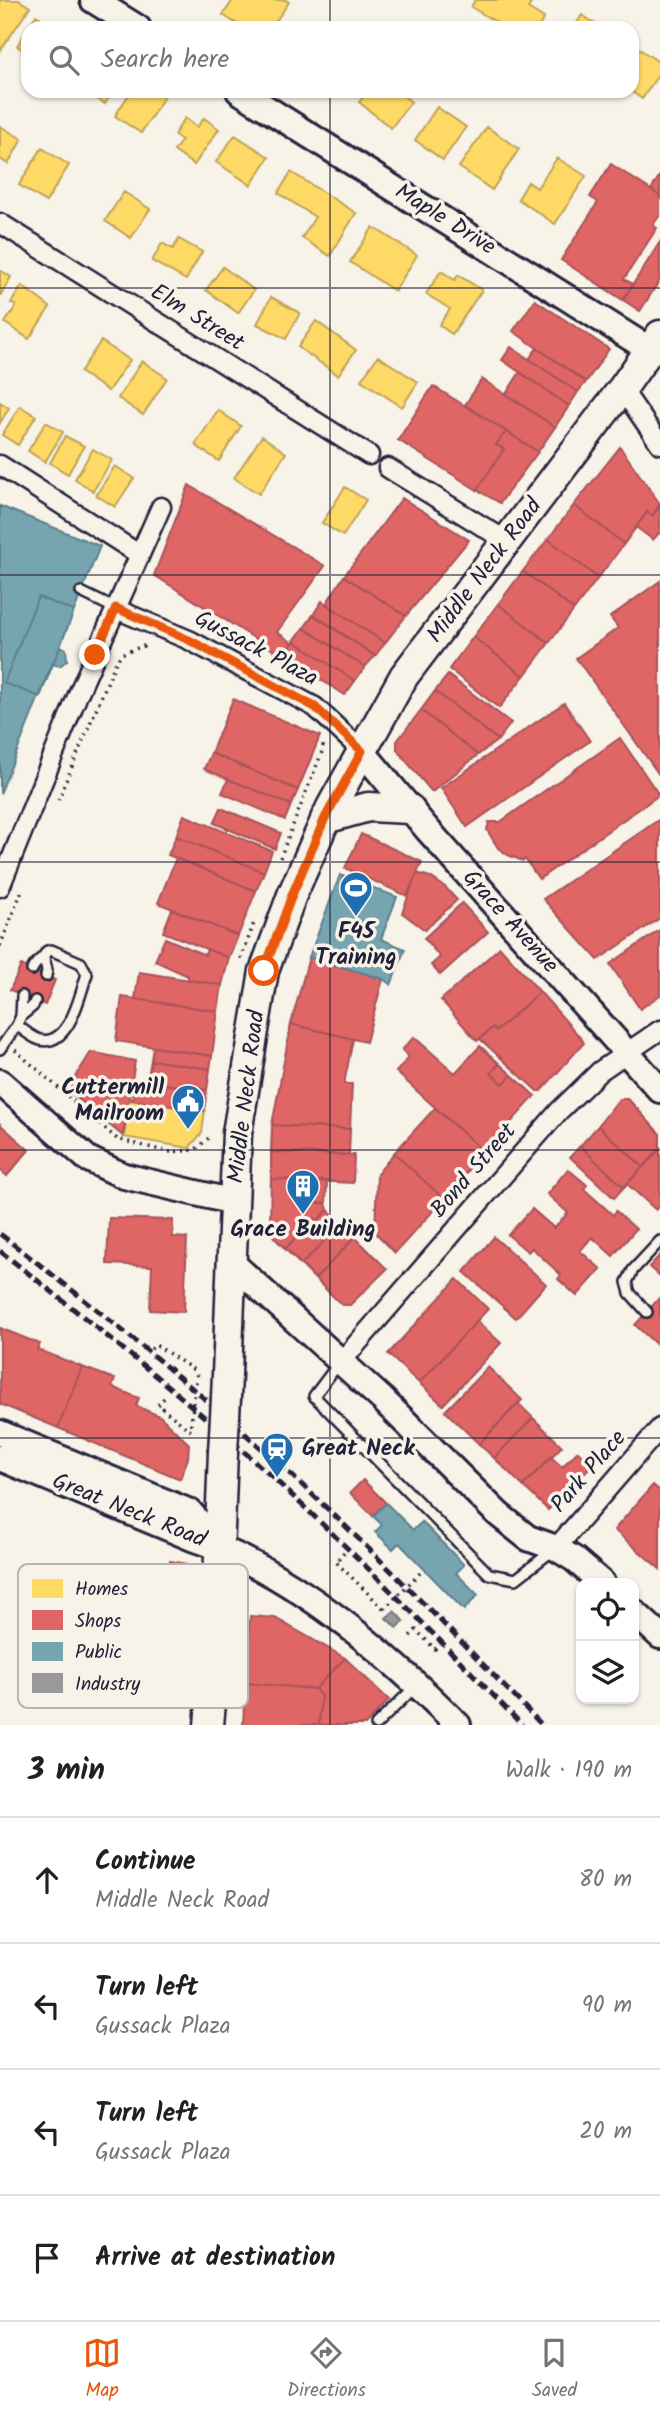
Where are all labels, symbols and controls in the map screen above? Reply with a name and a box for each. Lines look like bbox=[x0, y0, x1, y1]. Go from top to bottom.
search box bbox=[21, 21, 639, 98]
text: Search here bbox=[101, 39, 229, 81]
icon: search bbox=[45, 41, 83, 79]
street label: Maple Drive bbox=[387, 175, 503, 265]
street label: Elm Street bbox=[143, 275, 252, 362]
street label: Middle Neck Road bbox=[418, 490, 552, 651]
street label: Gussack Plaza bbox=[188, 601, 324, 697]
route end bbox=[79, 639, 110, 670]
street label: Grace Avenue bbox=[453, 862, 567, 982]
sports icon: F45 Training bbox=[337, 869, 375, 918]
place label: F45 Training bbox=[315, 914, 397, 976]
route start bbox=[248, 955, 279, 986]
street label: Middle Neck Road bbox=[219, 1008, 276, 1186]
place label: Cuttermill Mailroom bbox=[61, 1070, 165, 1132]
public building icon: Cuttermill Mailroom bbox=[169, 1082, 207, 1131]
street label: Bond Street bbox=[422, 1114, 526, 1227]
building icon: Grace Building bbox=[284, 1167, 322, 1216]
place label: Grace Building bbox=[231, 1212, 375, 1248]
street label: Park Place bbox=[542, 1422, 636, 1522]
station icon: Great Neck bbox=[258, 1430, 296, 1479]
place label: Great Neck bbox=[302, 1431, 415, 1467]
street label: Great Neck Road bbox=[47, 1464, 212, 1558]
legend bbox=[18, 1564, 248, 1708]
text: Homes bbox=[75, 1575, 128, 1605]
map controls bbox=[576, 1578, 639, 1704]
button: locate bbox=[576, 1578, 639, 1641]
text: Shops bbox=[75, 1607, 121, 1637]
text: Public bbox=[75, 1638, 122, 1668]
button: layers bbox=[576, 1641, 639, 1704]
text: Industry bbox=[75, 1670, 141, 1700]
text: 3 min bbox=[28, 1747, 105, 1795]
text: Walk · 190 m bbox=[505, 1753, 632, 1789]
text: Continue bbox=[95, 1841, 196, 1883]
icon: ahead bbox=[28, 1861, 66, 1899]
text: 80 m bbox=[579, 1862, 632, 1898]
text: Middle Neck Road bbox=[95, 1883, 269, 1919]
text: Turn left bbox=[95, 1967, 198, 2009]
icon: left bbox=[28, 1987, 66, 2025]
text: 90 m bbox=[582, 1988, 632, 2024]
text: Gussack Plaza bbox=[95, 2009, 231, 2045]
text: Turn left bbox=[95, 2093, 198, 2135]
icon: left bbox=[28, 2113, 66, 2151]
text: 20 m bbox=[580, 2114, 632, 2150]
text: Gussack Plaza bbox=[95, 2135, 231, 2171]
text: Arrive at destination bbox=[95, 2237, 335, 2279]
icon: arrive bbox=[28, 2239, 66, 2277]
tab: Map bbox=[83, 2334, 121, 2406]
tab: Directions bbox=[287, 2334, 366, 2406]
tab: Saved bbox=[532, 2334, 577, 2406]

